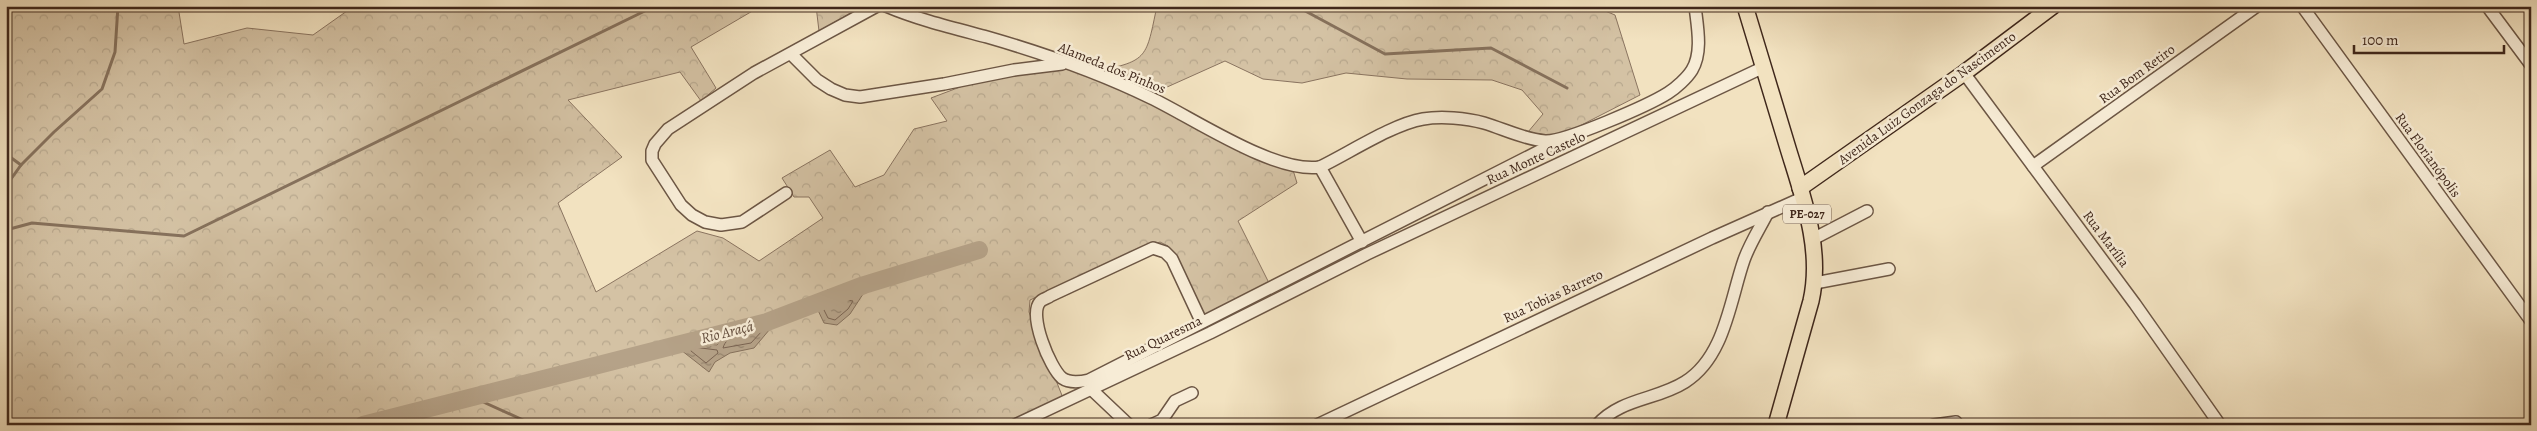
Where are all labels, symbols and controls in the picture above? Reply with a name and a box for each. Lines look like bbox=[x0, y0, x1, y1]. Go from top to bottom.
scale bar bbox=[2354, 22, 2504, 54]
street label: Avenida Luiz Gonzaga do Nascimento bbox=[1833, 27, 2020, 170]
text: 100 m bbox=[2362, 30, 2399, 50]
street label: Alameda dos Pinhos bbox=[1054, 37, 1169, 98]
street label: Rua Bom Retiro bbox=[2095, 40, 2179, 108]
street label: Rua Florianópolis bbox=[2391, 109, 2465, 201]
street label: Rua Monte Castelo bbox=[1483, 127, 1589, 189]
road number: PE-027 bbox=[1783, 204, 1831, 223]
street label: Rua Marília bbox=[2078, 207, 2134, 272]
street label: Rua Tobias Barreto bbox=[1500, 265, 1606, 327]
street label: Rua Quaresma bbox=[1121, 311, 1205, 365]
water label: Rio Araçá bbox=[699, 316, 755, 348]

